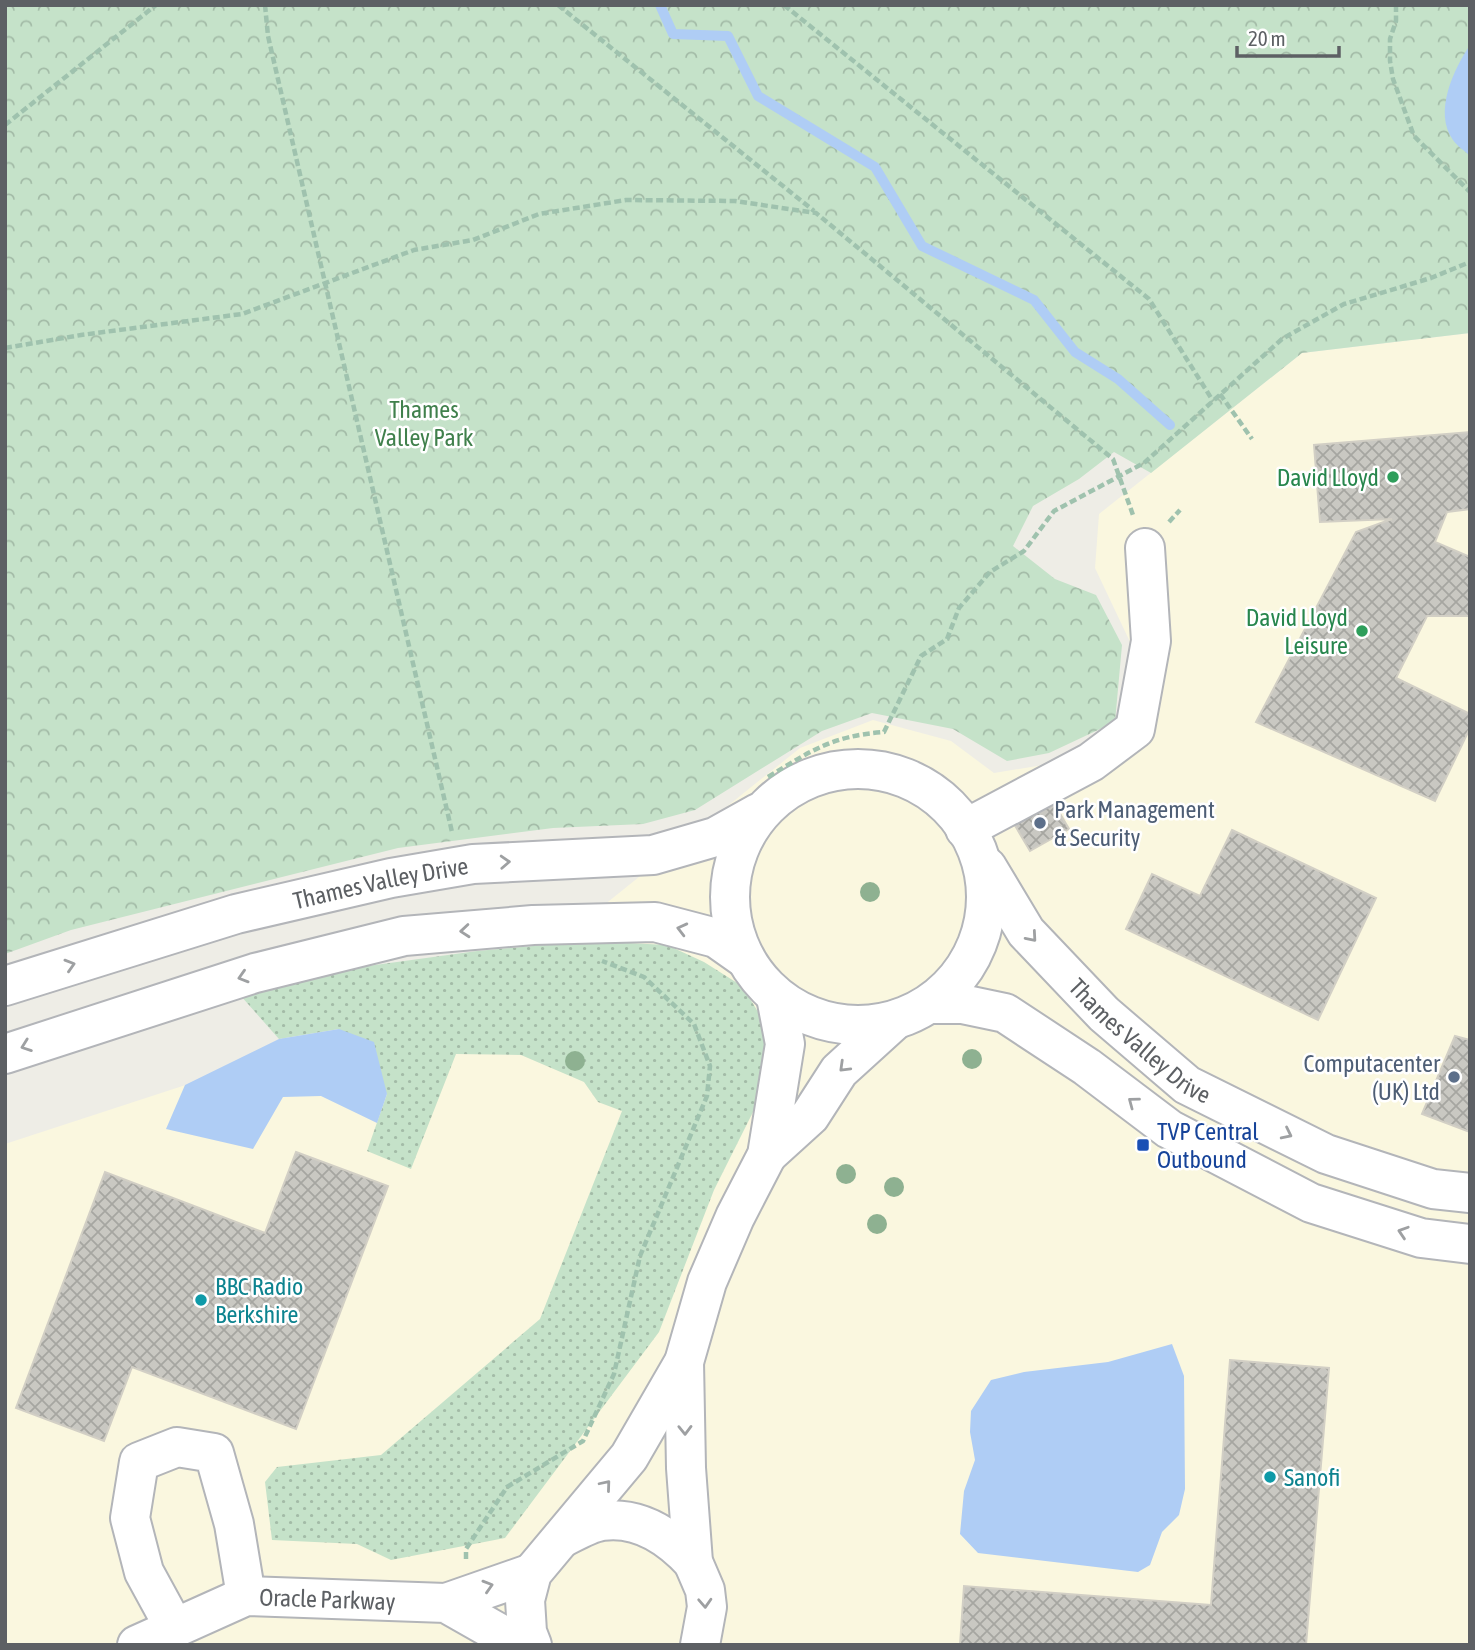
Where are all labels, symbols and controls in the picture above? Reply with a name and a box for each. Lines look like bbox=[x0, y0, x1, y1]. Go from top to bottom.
scale bar bbox=[1237, 14, 1338, 58]
text: 20 m bbox=[1248, 26, 1286, 50]
park label: Thames Valley Park bbox=[375, 396, 474, 451]
place label: David Lloyd bbox=[1277, 464, 1379, 491]
marker: David Lloyd bbox=[1385, 469, 1401, 485]
place label: David Lloyd Leisure bbox=[1246, 604, 1348, 659]
marker: David Lloyd Leisure bbox=[1354, 623, 1370, 639]
place label: Park Management & Security bbox=[1054, 796, 1215, 851]
marker: Park Management & Security bbox=[1032, 815, 1048, 831]
street label: Thames Valley Drive bbox=[290, 852, 470, 914]
one-way arrow bbox=[500, 855, 511, 870]
one-way arrow bbox=[459, 923, 470, 938]
one-way arrow bbox=[676, 923, 688, 937]
one-way arrow bbox=[1024, 929, 1036, 942]
one-way arrow bbox=[64, 959, 76, 974]
one-way arrow bbox=[237, 969, 250, 983]
street label: Thames Valley Drive bbox=[1064, 973, 1215, 1108]
one-way arrow bbox=[21, 1038, 33, 1052]
place label: Computacenter (UK) Ltd bbox=[1304, 1050, 1441, 1105]
one-way arrow bbox=[839, 1059, 852, 1072]
marker: Computacenter (UK) Ltd bbox=[1446, 1069, 1462, 1085]
one-way arrow bbox=[1129, 1098, 1141, 1111]
place label: TVP Central Outbound bbox=[1157, 1118, 1259, 1173]
one-way arrow bbox=[1280, 1126, 1292, 1140]
marker: TVP Central Outbound bbox=[1135, 1137, 1151, 1153]
one-way arrow bbox=[1397, 1226, 1409, 1240]
place label: BBC Radio Berkshire bbox=[215, 1273, 303, 1328]
marker: BBC Radio Berkshire bbox=[193, 1292, 209, 1308]
one-way arrow bbox=[678, 1425, 693, 1436]
place label: Sanofi bbox=[1284, 1464, 1340, 1491]
marker: Sanofi bbox=[1262, 1469, 1278, 1485]
one-way arrow bbox=[597, 1481, 610, 1493]
one-way arrow bbox=[482, 1580, 494, 1595]
street label: Oracle Parkway bbox=[259, 1583, 396, 1615]
one-way arrow bbox=[698, 1597, 713, 1608]

